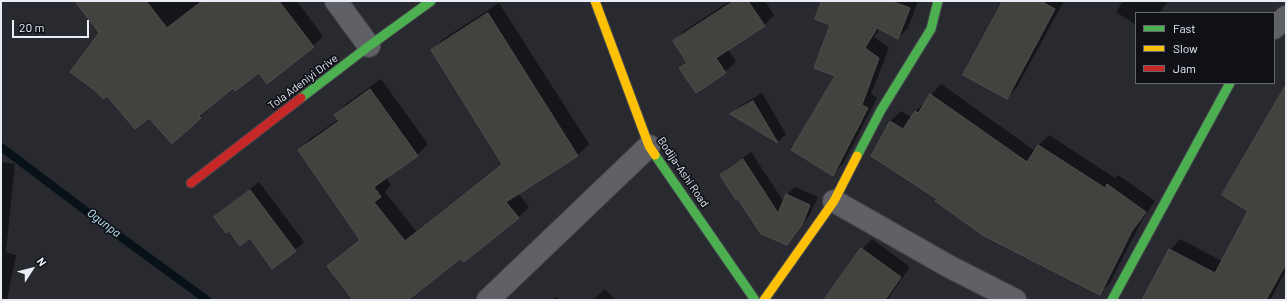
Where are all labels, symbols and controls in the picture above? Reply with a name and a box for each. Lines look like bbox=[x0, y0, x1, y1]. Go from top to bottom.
scale bar bbox=[14, 12, 91, 38]
legend bbox=[1135, 12, 1275, 84]
text: 20 m bbox=[19, 20, 45, 34]
text: Fast bbox=[1173, 21, 1196, 35]
text: Slow bbox=[1173, 41, 1198, 55]
street label: Tola Adeniyi Drive bbox=[266, 52, 340, 112]
text: Jam bbox=[1173, 61, 1196, 75]
street label: Bodija-Ashi Road bbox=[655, 134, 711, 210]
water label: Ogunpa bbox=[84, 206, 124, 240]
north arrow bbox=[12, 249, 52, 289]
text: N bbox=[35, 255, 50, 268]

